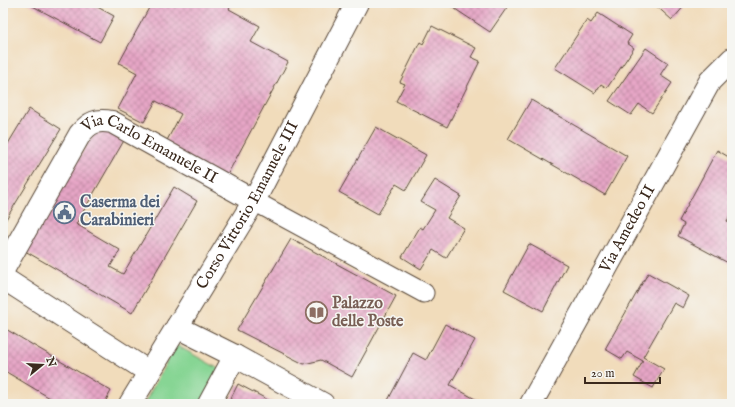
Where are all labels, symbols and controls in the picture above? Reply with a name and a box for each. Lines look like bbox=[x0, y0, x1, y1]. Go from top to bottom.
street label: Via Carlo Emanuele II bbox=[77, 111, 221, 189]
street label: Corso Vittorio Emanuele III bbox=[192, 118, 304, 293]
street label: Via Amedeo II bbox=[595, 182, 660, 277]
place label: Caserma dei Carabinieri bbox=[80, 193, 161, 231]
public building icon: Caserma dei Carabinieri bbox=[52, 199, 78, 225]
place label: Palazzo delle Poste bbox=[332, 294, 404, 332]
library icon: Palazzo delle Poste bbox=[304, 300, 330, 326]
north arrow bbox=[22, 345, 62, 385]
text: N bbox=[42, 355, 59, 369]
scale bar bbox=[585, 359, 660, 385]
text: 20 m bbox=[591, 366, 614, 381]

